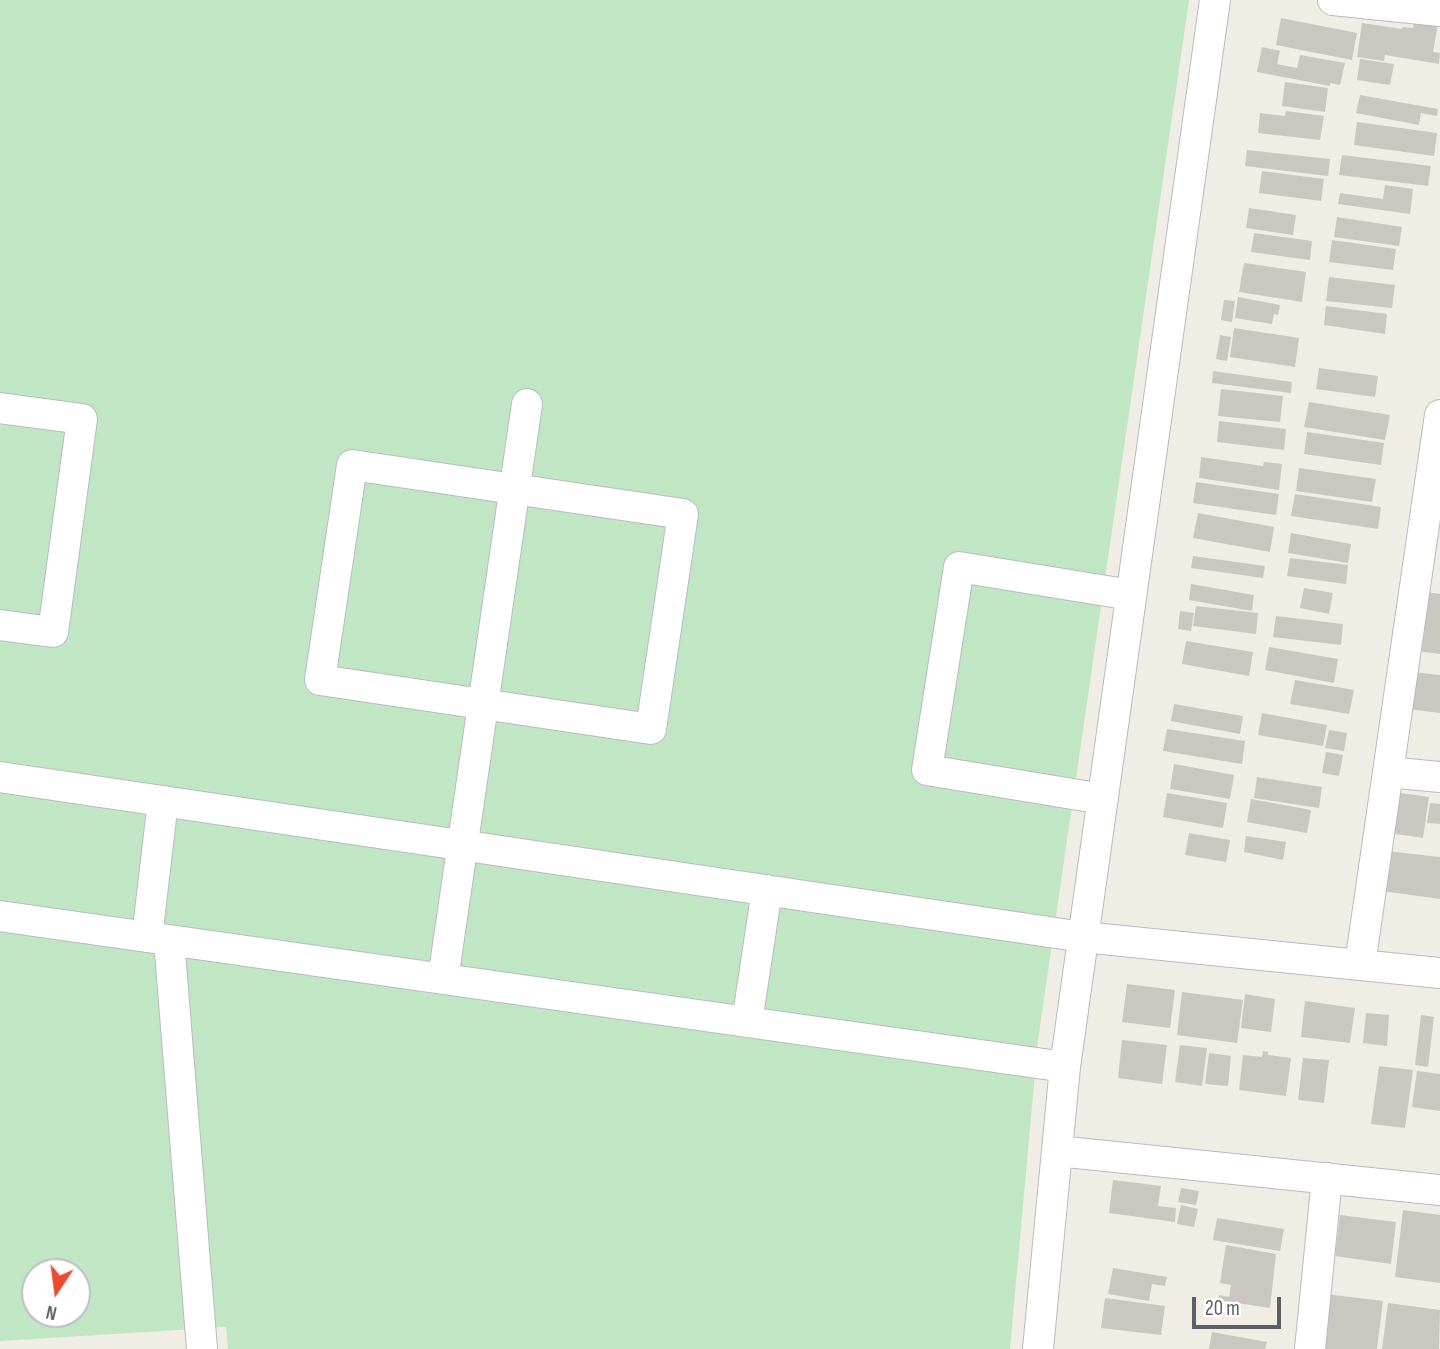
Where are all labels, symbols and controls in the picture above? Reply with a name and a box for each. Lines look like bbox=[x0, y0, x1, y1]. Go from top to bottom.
north arrow bbox=[21, 1258, 91, 1328]
scale bar bbox=[1195, 1282, 1284, 1326]
text: 20 m bbox=[1205, 1296, 1240, 1321]
text: N bbox=[44, 1300, 59, 1324]

